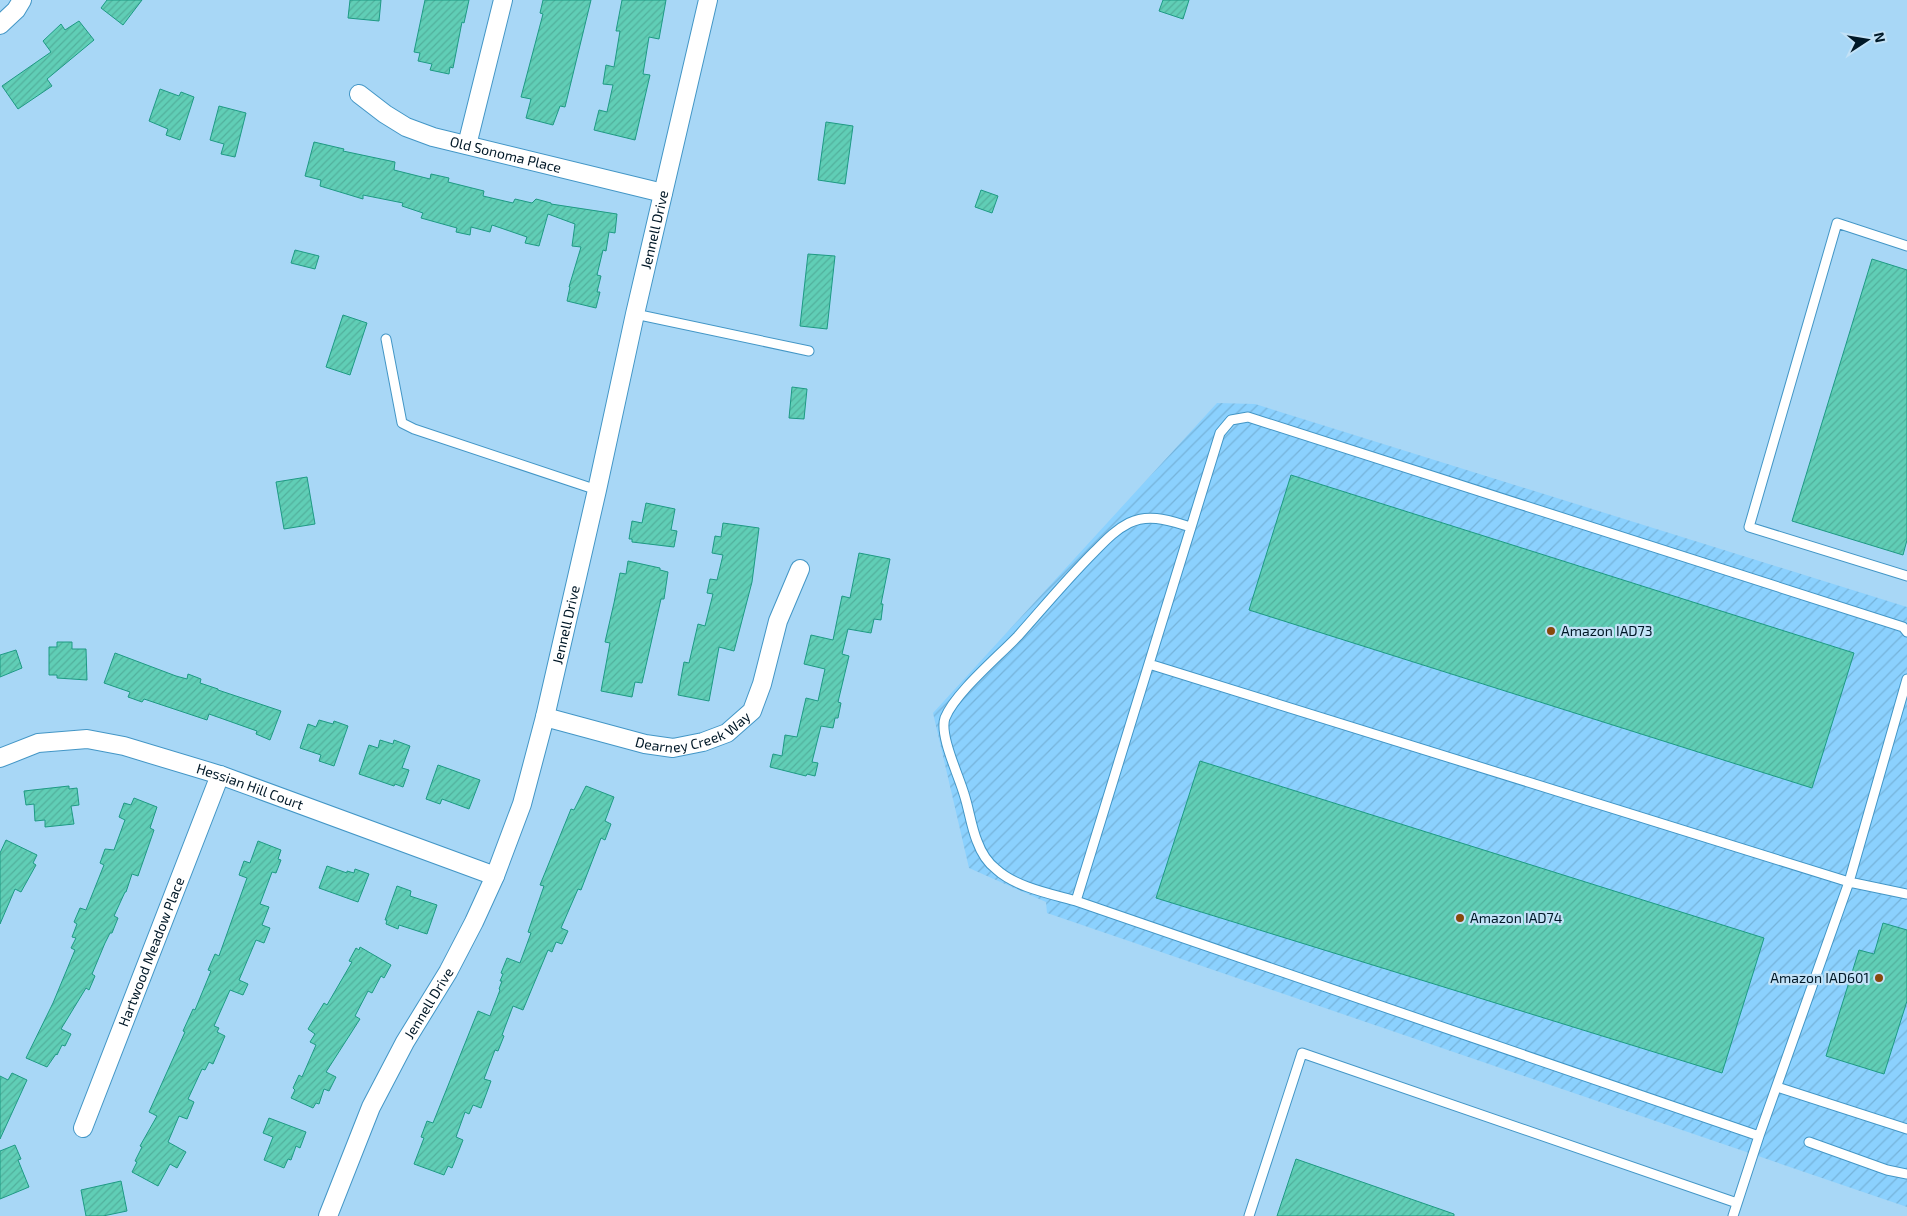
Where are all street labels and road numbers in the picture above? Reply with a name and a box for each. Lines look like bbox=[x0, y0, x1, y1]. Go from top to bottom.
street label: Old Sonoma Place bbox=[448, 132, 563, 176]
street label: Jennell Drive bbox=[637, 188, 672, 271]
street label: Jennell Drive bbox=[548, 584, 583, 666]
street label: Dearney Creek Way bbox=[633, 707, 754, 756]
street label: Hessian Hill Court bbox=[195, 759, 306, 813]
street label: Hartwood Meadow Place bbox=[114, 875, 188, 1029]
street label: Jennell Drive bbox=[400, 964, 457, 1042]

